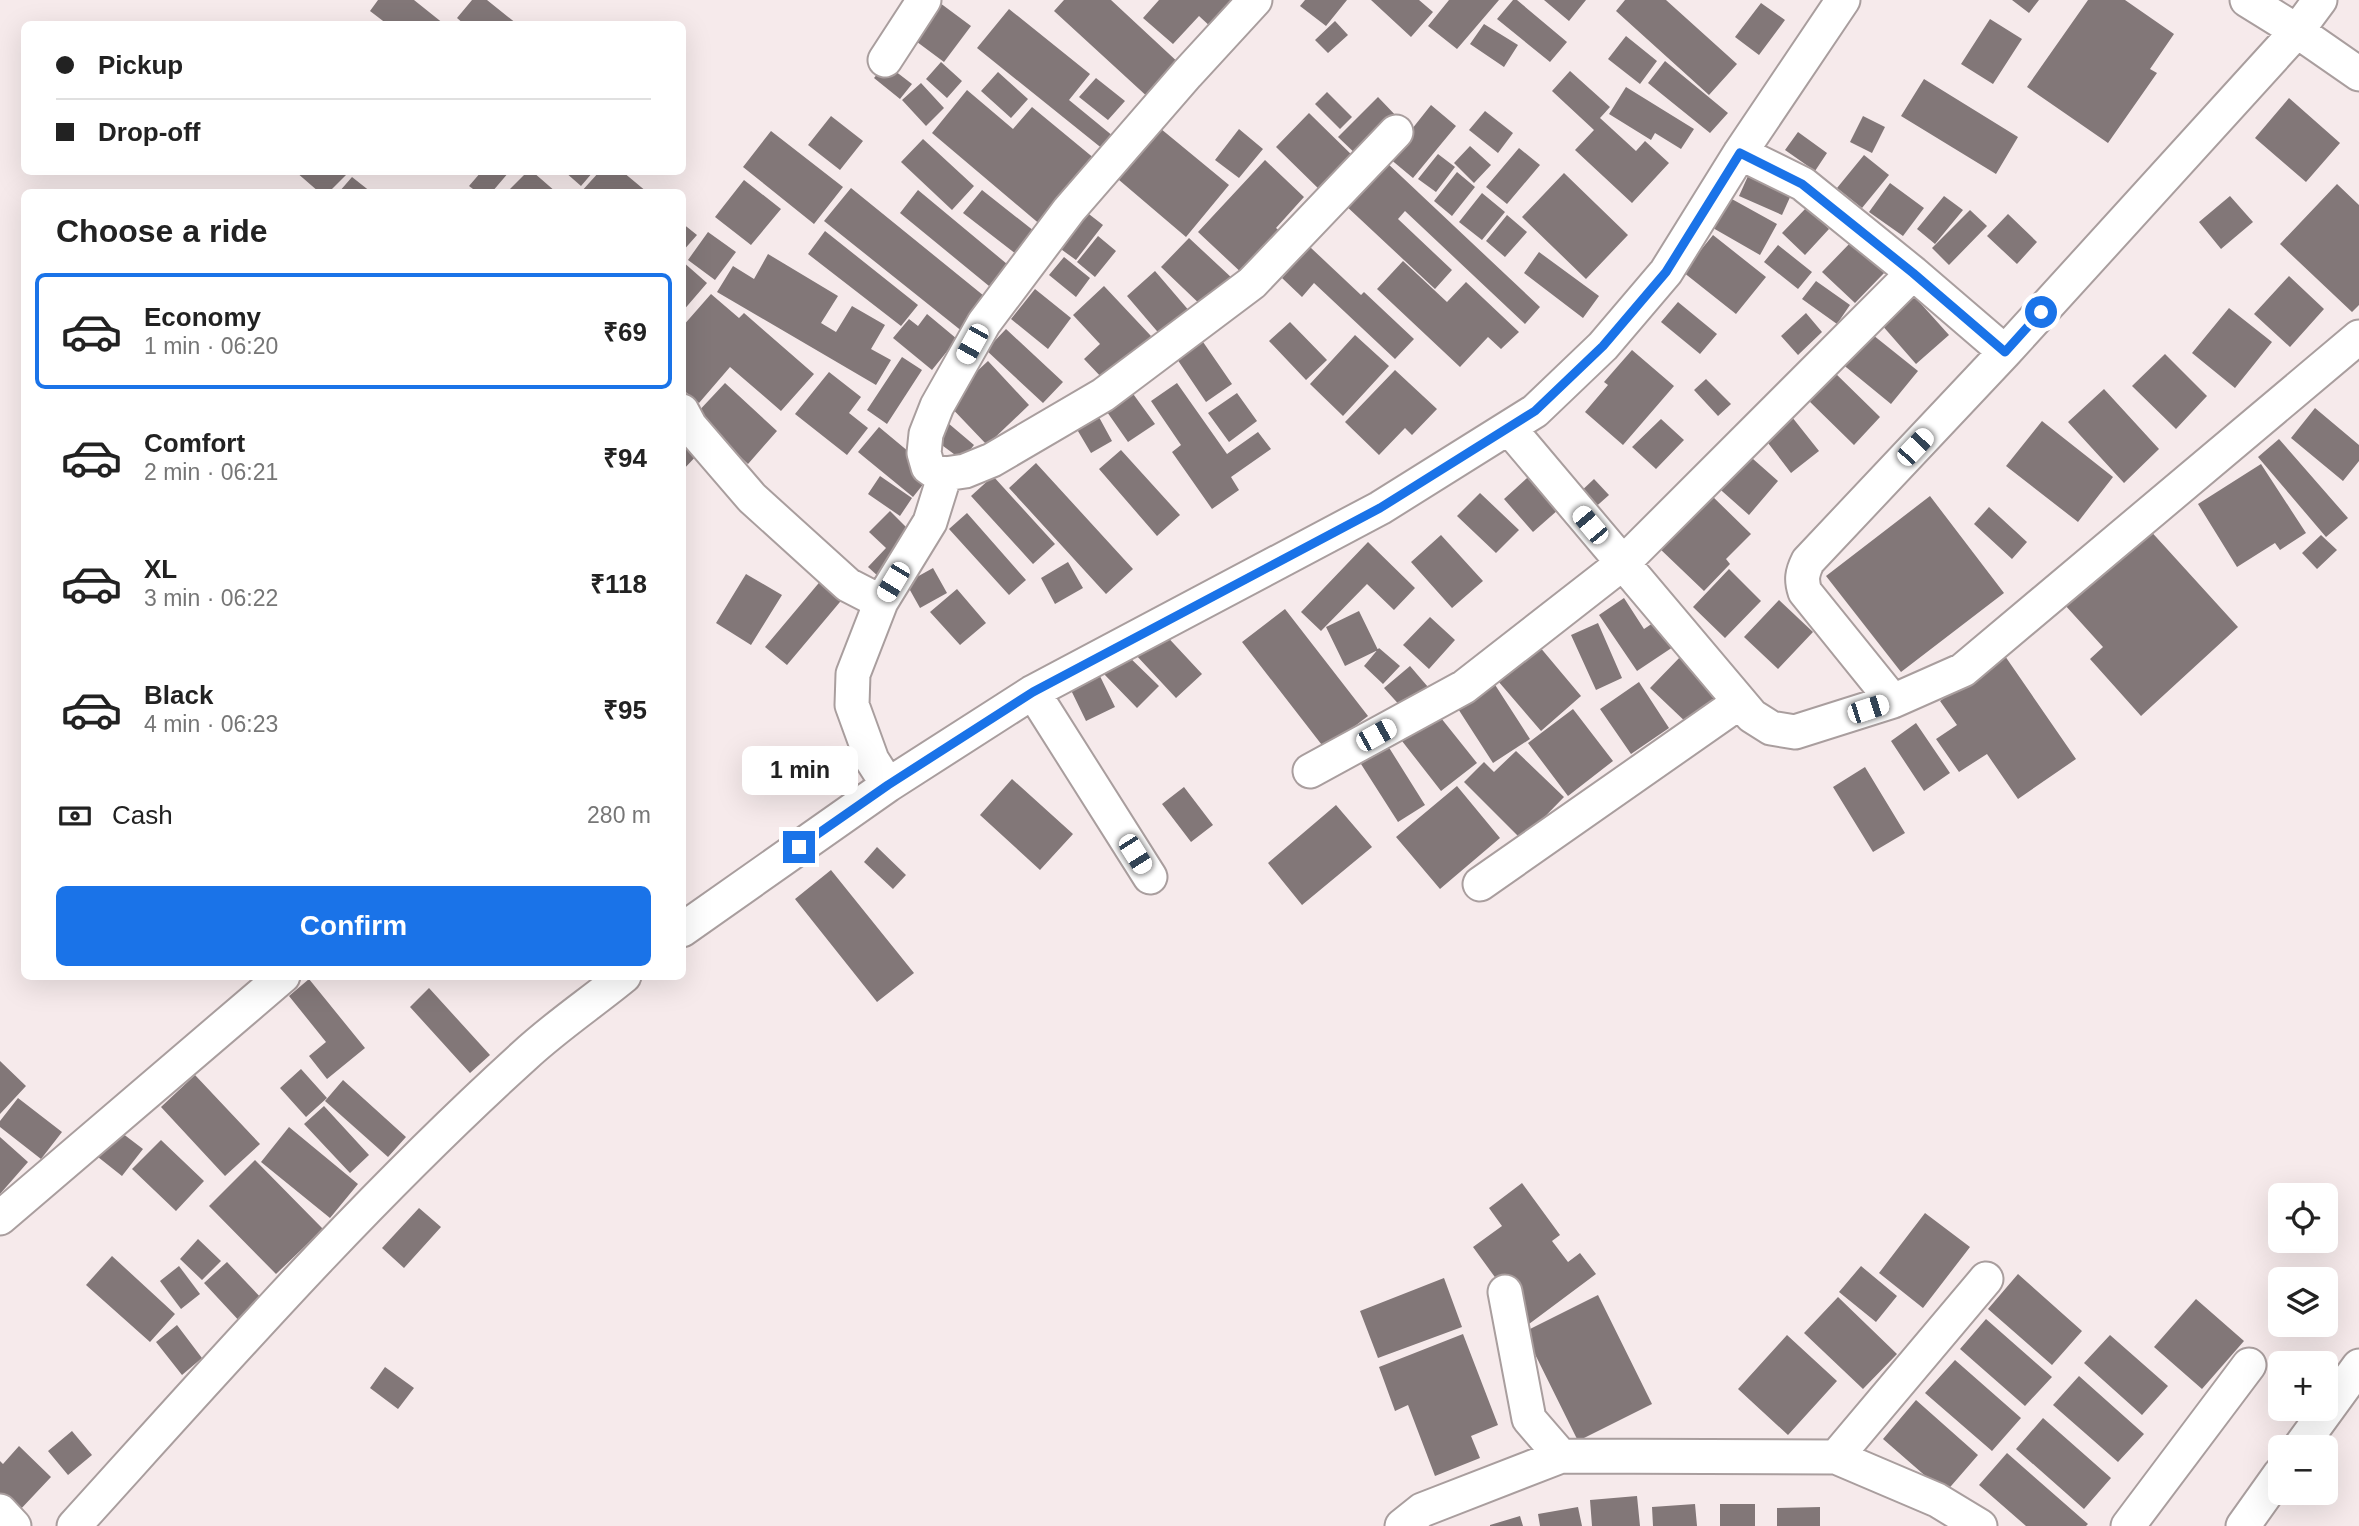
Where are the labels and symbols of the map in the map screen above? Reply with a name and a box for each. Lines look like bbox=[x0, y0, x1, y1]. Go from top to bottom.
route start bbox=[2025, 296, 2057, 328]
car bbox=[953, 321, 992, 367]
car bbox=[1893, 424, 1938, 470]
car bbox=[1569, 502, 1612, 548]
car bbox=[874, 559, 913, 605]
car bbox=[1845, 693, 1892, 725]
car bbox=[1353, 716, 1400, 754]
callout: 1 min bbox=[741, 746, 857, 794]
route end bbox=[783, 831, 815, 863]
car bbox=[1115, 831, 1156, 877]

